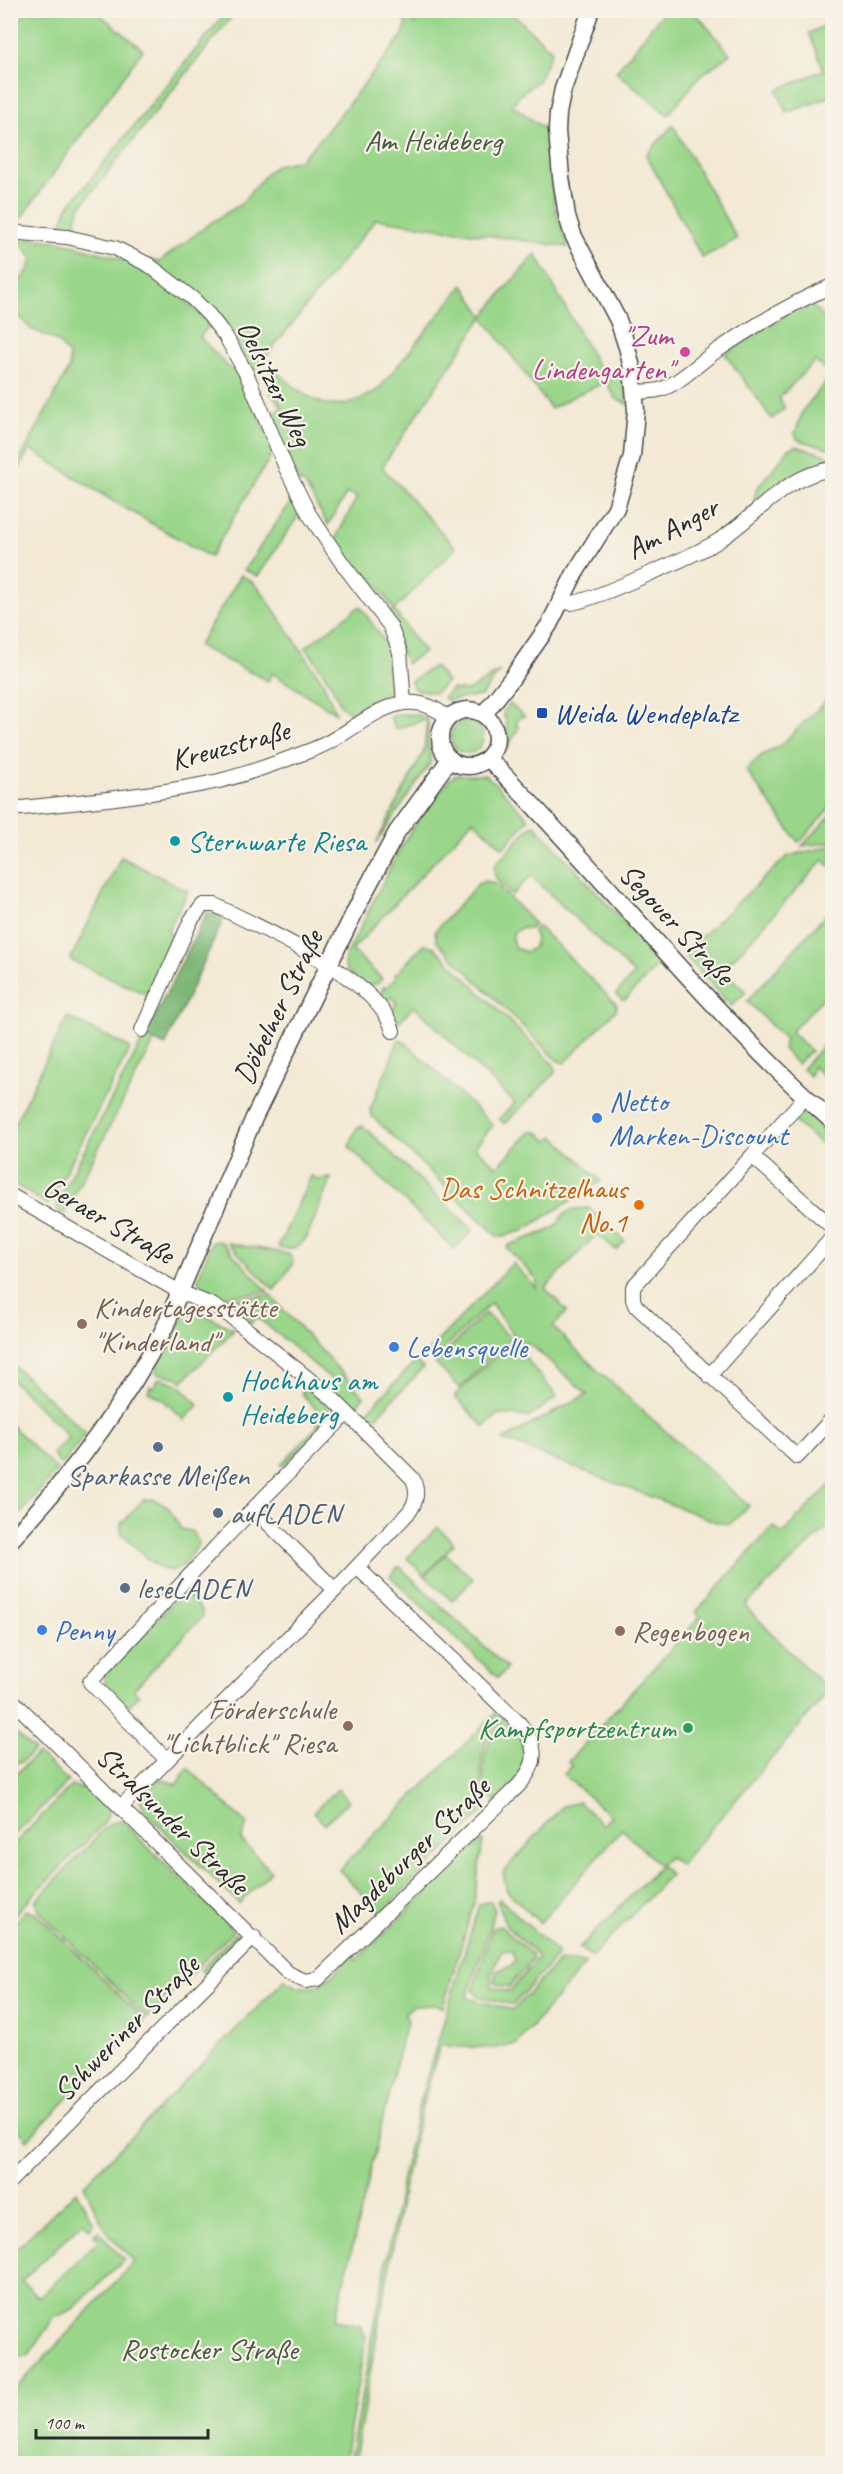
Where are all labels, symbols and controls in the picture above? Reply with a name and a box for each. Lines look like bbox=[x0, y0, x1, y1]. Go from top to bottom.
park label: Am Heideberg bbox=[364, 121, 504, 159]
street label: Oelsitzer Weg bbox=[228, 314, 323, 454]
place label: "Zum Lindengarten" bbox=[532, 316, 679, 388]
marker: "Zum Lindengarten" bbox=[678, 345, 692, 359]
street label: Am Anger bbox=[619, 487, 727, 568]
place label: Weida Wendeplatz bbox=[554, 694, 741, 732]
marker: Weida Wendeplatz bbox=[535, 706, 549, 720]
street label: Kreuzstraße bbox=[167, 710, 296, 779]
place label: Sternwarte Riesa bbox=[187, 822, 368, 860]
marker: Sternwarte Riesa bbox=[168, 834, 182, 848]
street label: Segouer Straße bbox=[611, 855, 745, 995]
street label: Döbelner Straße bbox=[224, 922, 333, 1090]
place label: Netto Marken-Discount bbox=[609, 1082, 791, 1154]
marker: Netto Marken-Discount bbox=[590, 1111, 604, 1125]
street label: Geraer Straße bbox=[37, 1167, 183, 1274]
place label: Das Schnitzelhaus No.1 bbox=[440, 1169, 630, 1241]
marker: Das Schnitzelhaus No.1 bbox=[632, 1198, 646, 1212]
place label: Kindertagesstätte "Kinderland" bbox=[94, 1288, 279, 1360]
marker: Kindertagesstätte "Kinderland" bbox=[75, 1317, 89, 1331]
place label: Lebensquelle bbox=[406, 1328, 529, 1366]
marker: Lebensquelle bbox=[387, 1340, 401, 1354]
place label: Hochhaus am Heideberg bbox=[240, 1361, 379, 1433]
marker: Hochhaus am Heideberg bbox=[221, 1390, 235, 1404]
marker: Sparkasse Meißen bbox=[151, 1440, 165, 1454]
place label: Sparkasse Meißen bbox=[67, 1456, 251, 1494]
place label: aufLADEN bbox=[230, 1494, 345, 1532]
marker: aufLADEN bbox=[211, 1506, 225, 1520]
place label: leseLADEN bbox=[137, 1569, 254, 1607]
marker: leseLADEN bbox=[118, 1581, 132, 1595]
place label: Penny bbox=[54, 1611, 117, 1649]
place label: Regenbogen bbox=[632, 1612, 749, 1650]
marker: Penny bbox=[35, 1623, 49, 1637]
marker: Regenbogen bbox=[613, 1624, 627, 1638]
place label: Förderschule "Lichtblick" Riesa bbox=[162, 1690, 339, 1762]
place label: Kampfsportzentrum bbox=[478, 1709, 677, 1747]
marker: Förderschule "Lichtblick" Riesa bbox=[341, 1719, 355, 1733]
marker: Kampfsportzentrum bbox=[681, 1721, 695, 1735]
street label: Stralsunder Straße bbox=[88, 1737, 259, 1904]
street label: Magdeburger Straße bbox=[320, 1767, 499, 1942]
street label: Schweriner Straße bbox=[45, 1945, 209, 2109]
park label: Rostocker Straße bbox=[120, 2330, 300, 2368]
scale bar bbox=[36, 2402, 208, 2440]
text: 100 m bbox=[45, 2412, 86, 2434]

